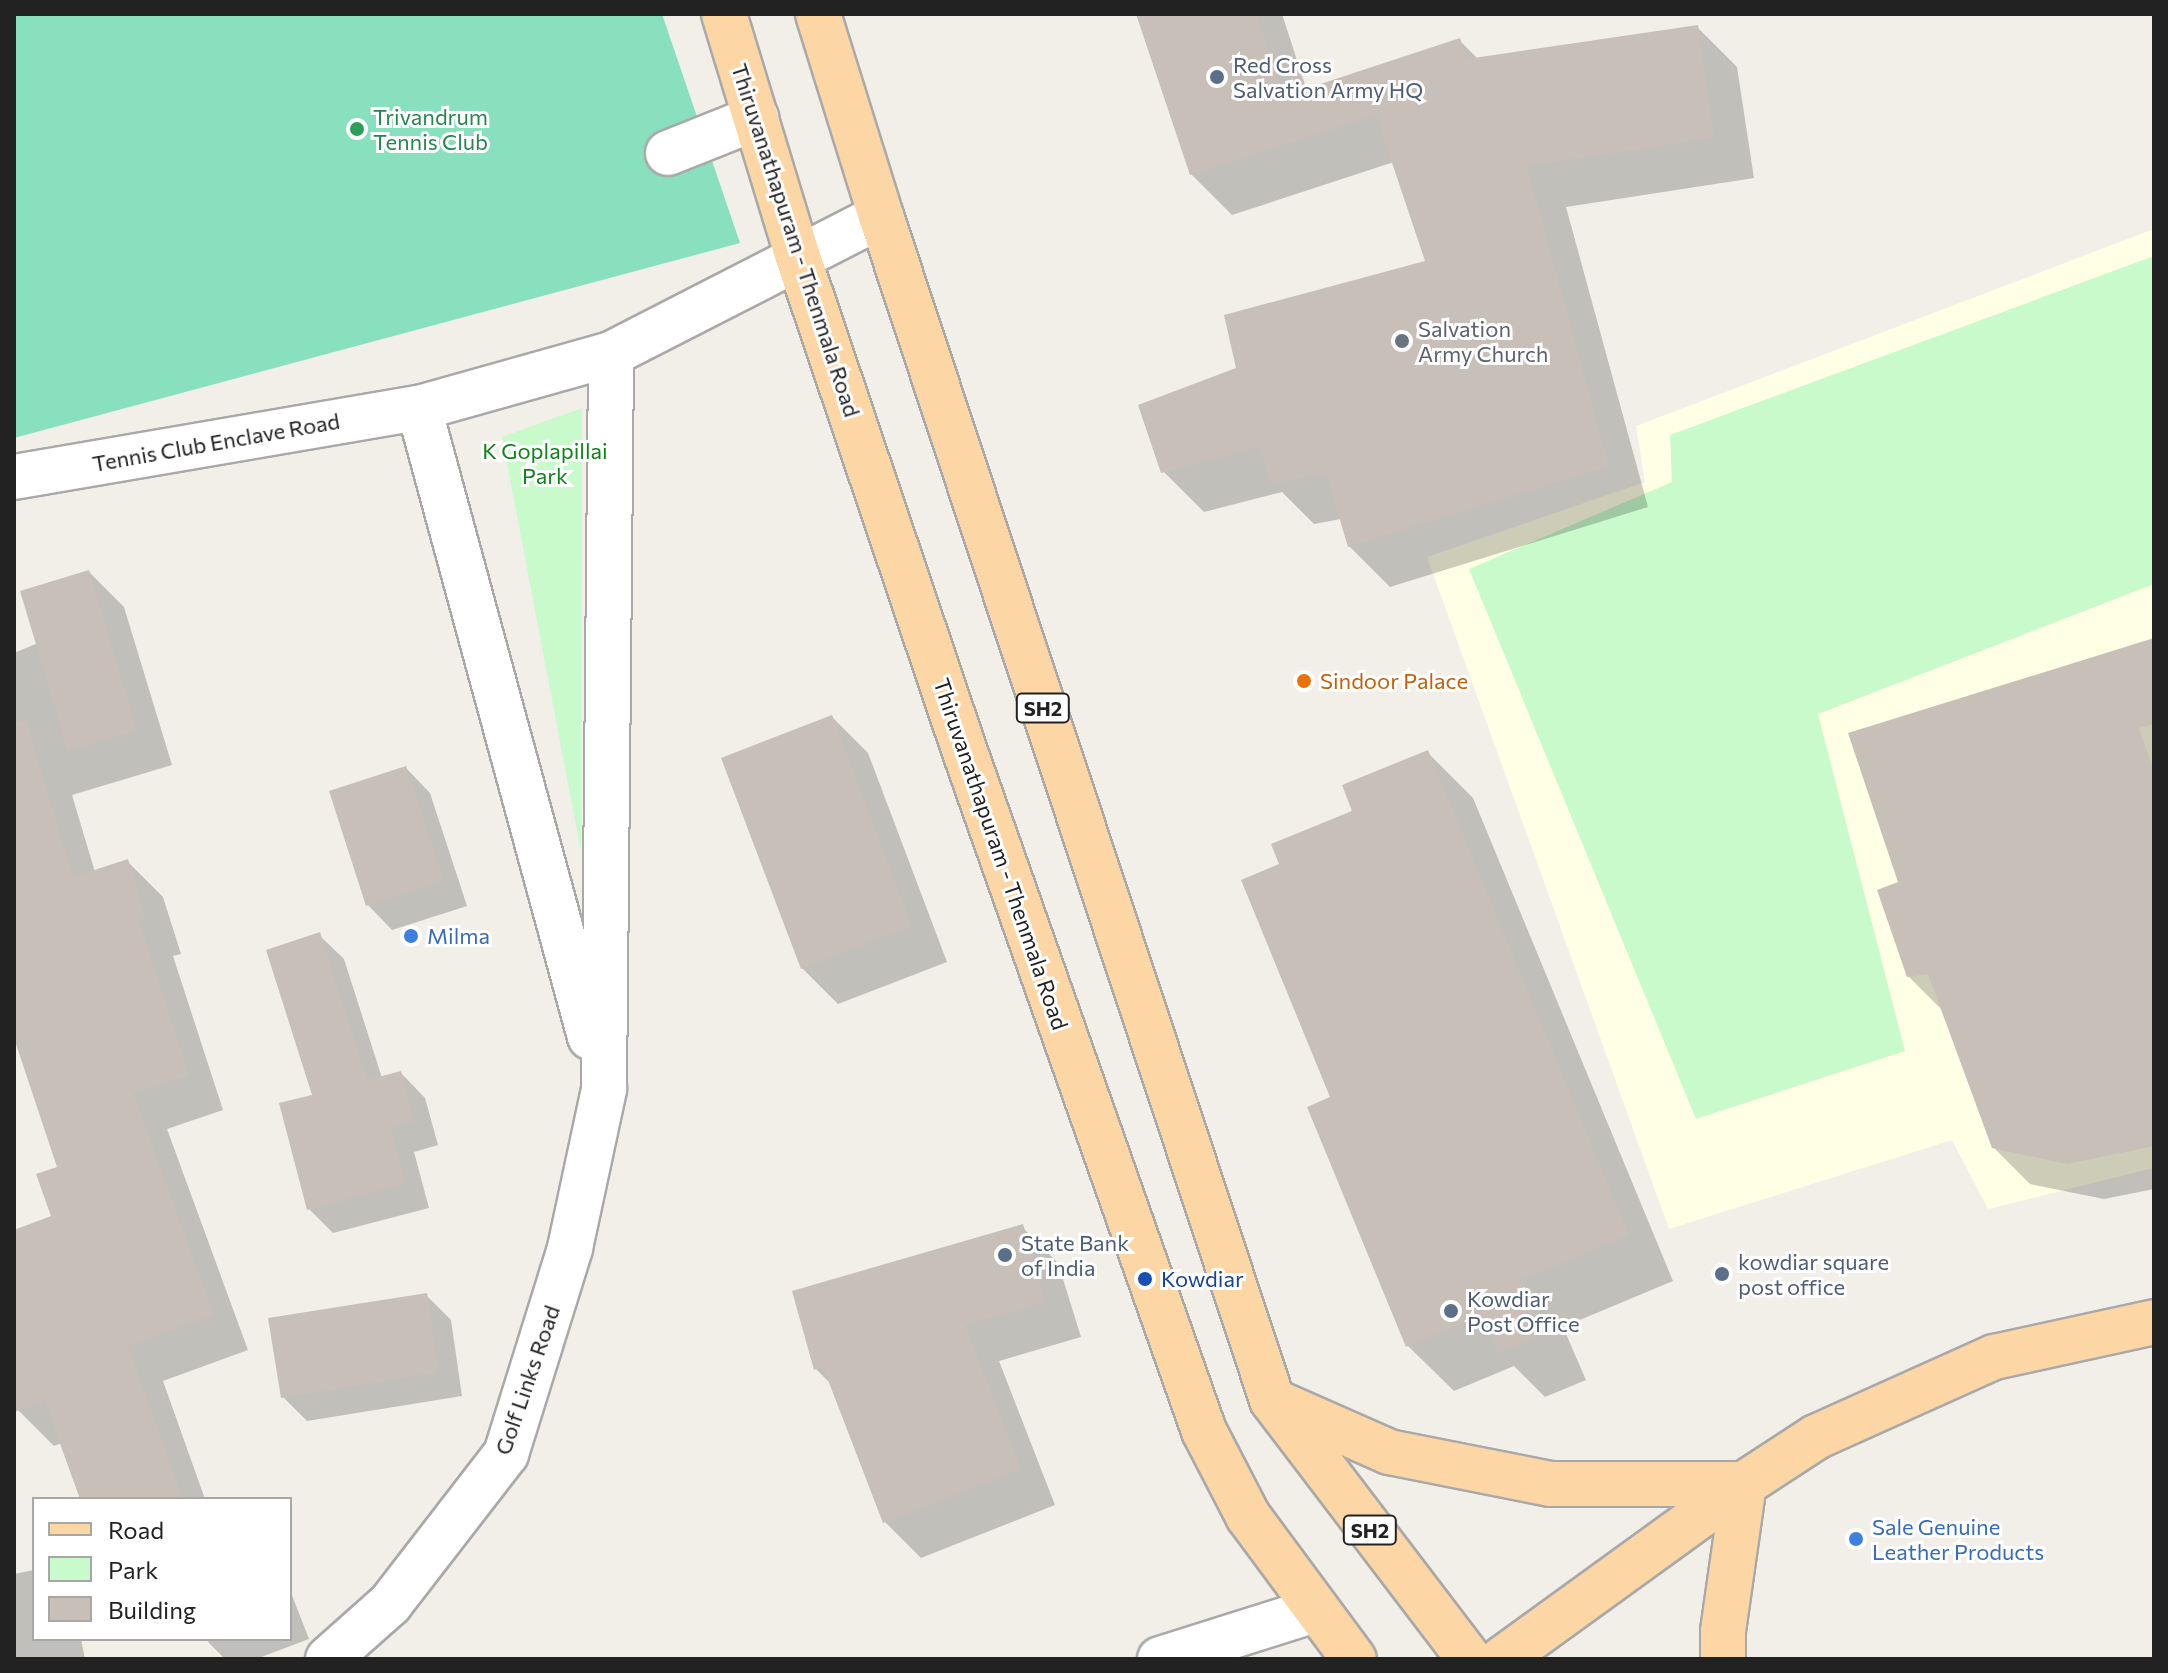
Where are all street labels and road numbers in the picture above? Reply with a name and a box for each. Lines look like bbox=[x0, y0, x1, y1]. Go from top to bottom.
street label: Thiruvanathapuram - Thenmala Road bbox=[726, 60, 866, 420]
street label: Tennis Club Enclave Road bbox=[90, 407, 342, 477]
street label: Thiruvanathapuram - Thenmala Road bbox=[928, 675, 1074, 1033]
road number: SH2 bbox=[1015, 692, 1071, 724]
street label: Golf Links Road bbox=[489, 1302, 565, 1458]
road number: SH2 bbox=[1342, 1514, 1398, 1546]

